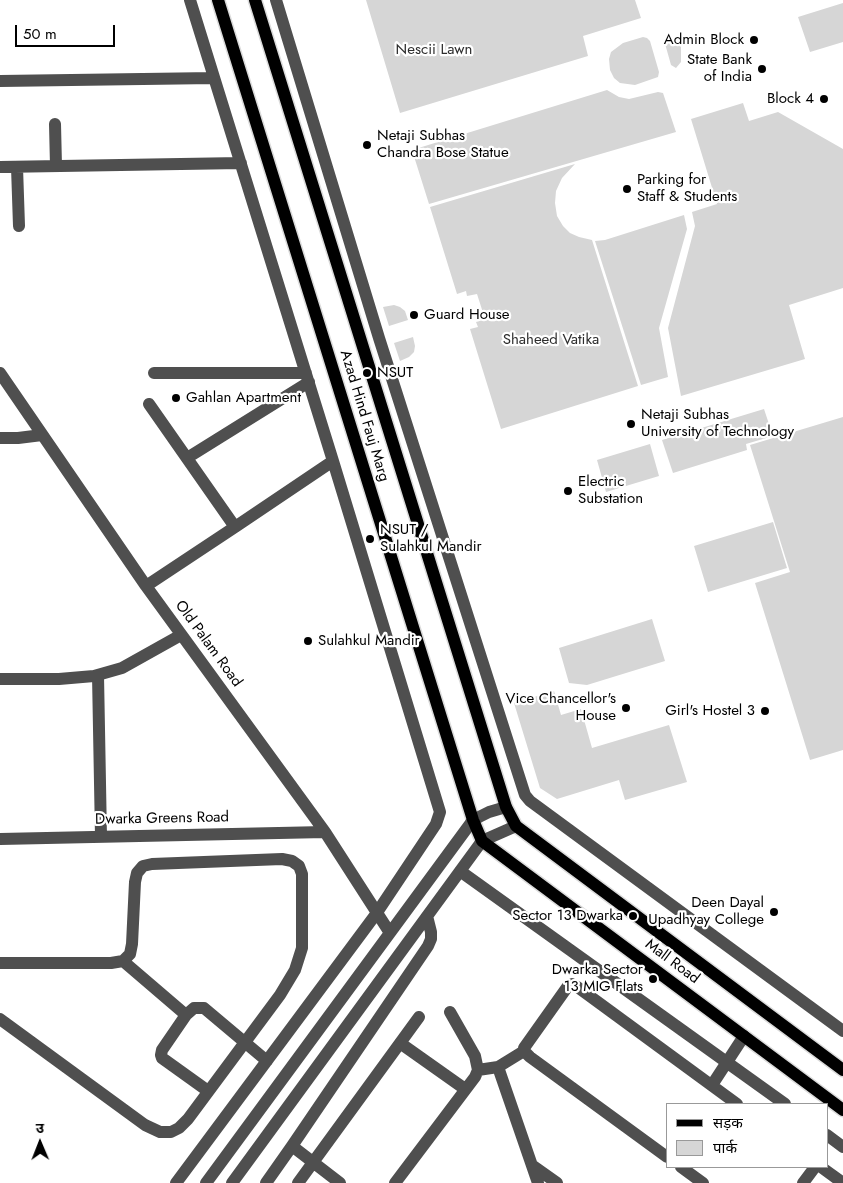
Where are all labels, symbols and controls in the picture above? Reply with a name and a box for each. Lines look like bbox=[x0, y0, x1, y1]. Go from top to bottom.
scale bar bbox=[18, 15, 118, 47]
text: 50 m bbox=[23, 23, 57, 45]
place label: Admin Block bbox=[664, 31, 744, 49]
marker: Admin Block bbox=[748, 34, 760, 46]
park label: Nescii Lawn bbox=[396, 41, 472, 59]
place label: State Bank of India bbox=[687, 51, 752, 86]
marker: State Bank of India bbox=[756, 63, 768, 75]
place label: Block 4 bbox=[767, 90, 814, 108]
marker: Block 4 bbox=[818, 93, 830, 105]
place label: Netaji Subhas Chandra Bose Statue bbox=[377, 127, 509, 162]
marker: Netaji Subhas Chandra Bose Statue bbox=[361, 139, 373, 151]
place label: Parking for Staff & Students bbox=[637, 171, 737, 206]
marker: Parking for Staff & Students bbox=[621, 183, 633, 195]
place label: Guard House bbox=[424, 306, 509, 324]
marker: Guard House bbox=[408, 309, 420, 321]
park label: Shaheed Vatika bbox=[503, 331, 599, 349]
street label: Azad Hind Fauj Marg bbox=[335, 348, 393, 484]
place label: NSUT bbox=[377, 364, 413, 382]
marker: NSUT bbox=[361, 367, 373, 379]
place label: Gahlan Apartment bbox=[186, 389, 301, 407]
marker: Gahlan Apartment bbox=[170, 392, 182, 404]
place label: Netaji Subhas University of Technology bbox=[641, 406, 794, 441]
marker: Netaji Subhas University of Technology bbox=[625, 418, 637, 430]
place label: Electric Substation bbox=[578, 473, 643, 508]
marker: Electric Substation bbox=[562, 485, 574, 497]
place label: NSUT / Sulahkul Mandir bbox=[380, 521, 482, 556]
marker: NSUT / Sulahkul Mandir bbox=[364, 533, 376, 545]
street label: Old Palam Road bbox=[171, 597, 245, 691]
place label: Sulahkul Mandir bbox=[318, 632, 420, 650]
marker: Sulahkul Mandir bbox=[302, 635, 314, 647]
place label: Vice Chancellor's House bbox=[506, 690, 616, 725]
marker: Vice Chancellor's House bbox=[620, 702, 632, 714]
place label: Girl's Hostel 3 bbox=[665, 702, 755, 720]
marker: Girl's Hostel 3 bbox=[759, 705, 771, 717]
street label: Dwarka Greens Road bbox=[95, 809, 229, 829]
place label: Deen Dayal Upadhyay College bbox=[648, 894, 764, 929]
marker: Deen Dayal Upadhyay College bbox=[768, 906, 780, 918]
place label: Sector 13 Dwarka bbox=[512, 907, 623, 925]
marker: Sector 13 Dwarka bbox=[627, 910, 639, 922]
street label: Mall Road bbox=[641, 936, 703, 988]
place label: Dwarka Sector 13 MIG Flats bbox=[552, 961, 643, 996]
marker: Dwarka Sector 13 MIG Flats bbox=[647, 973, 659, 985]
legend bbox=[666, 1103, 828, 1168]
text: सड़क bbox=[713, 1112, 743, 1134]
north arrow bbox=[15, 1118, 65, 1168]
text: उ bbox=[35, 1118, 44, 1138]
text: पार्क bbox=[713, 1137, 737, 1159]

